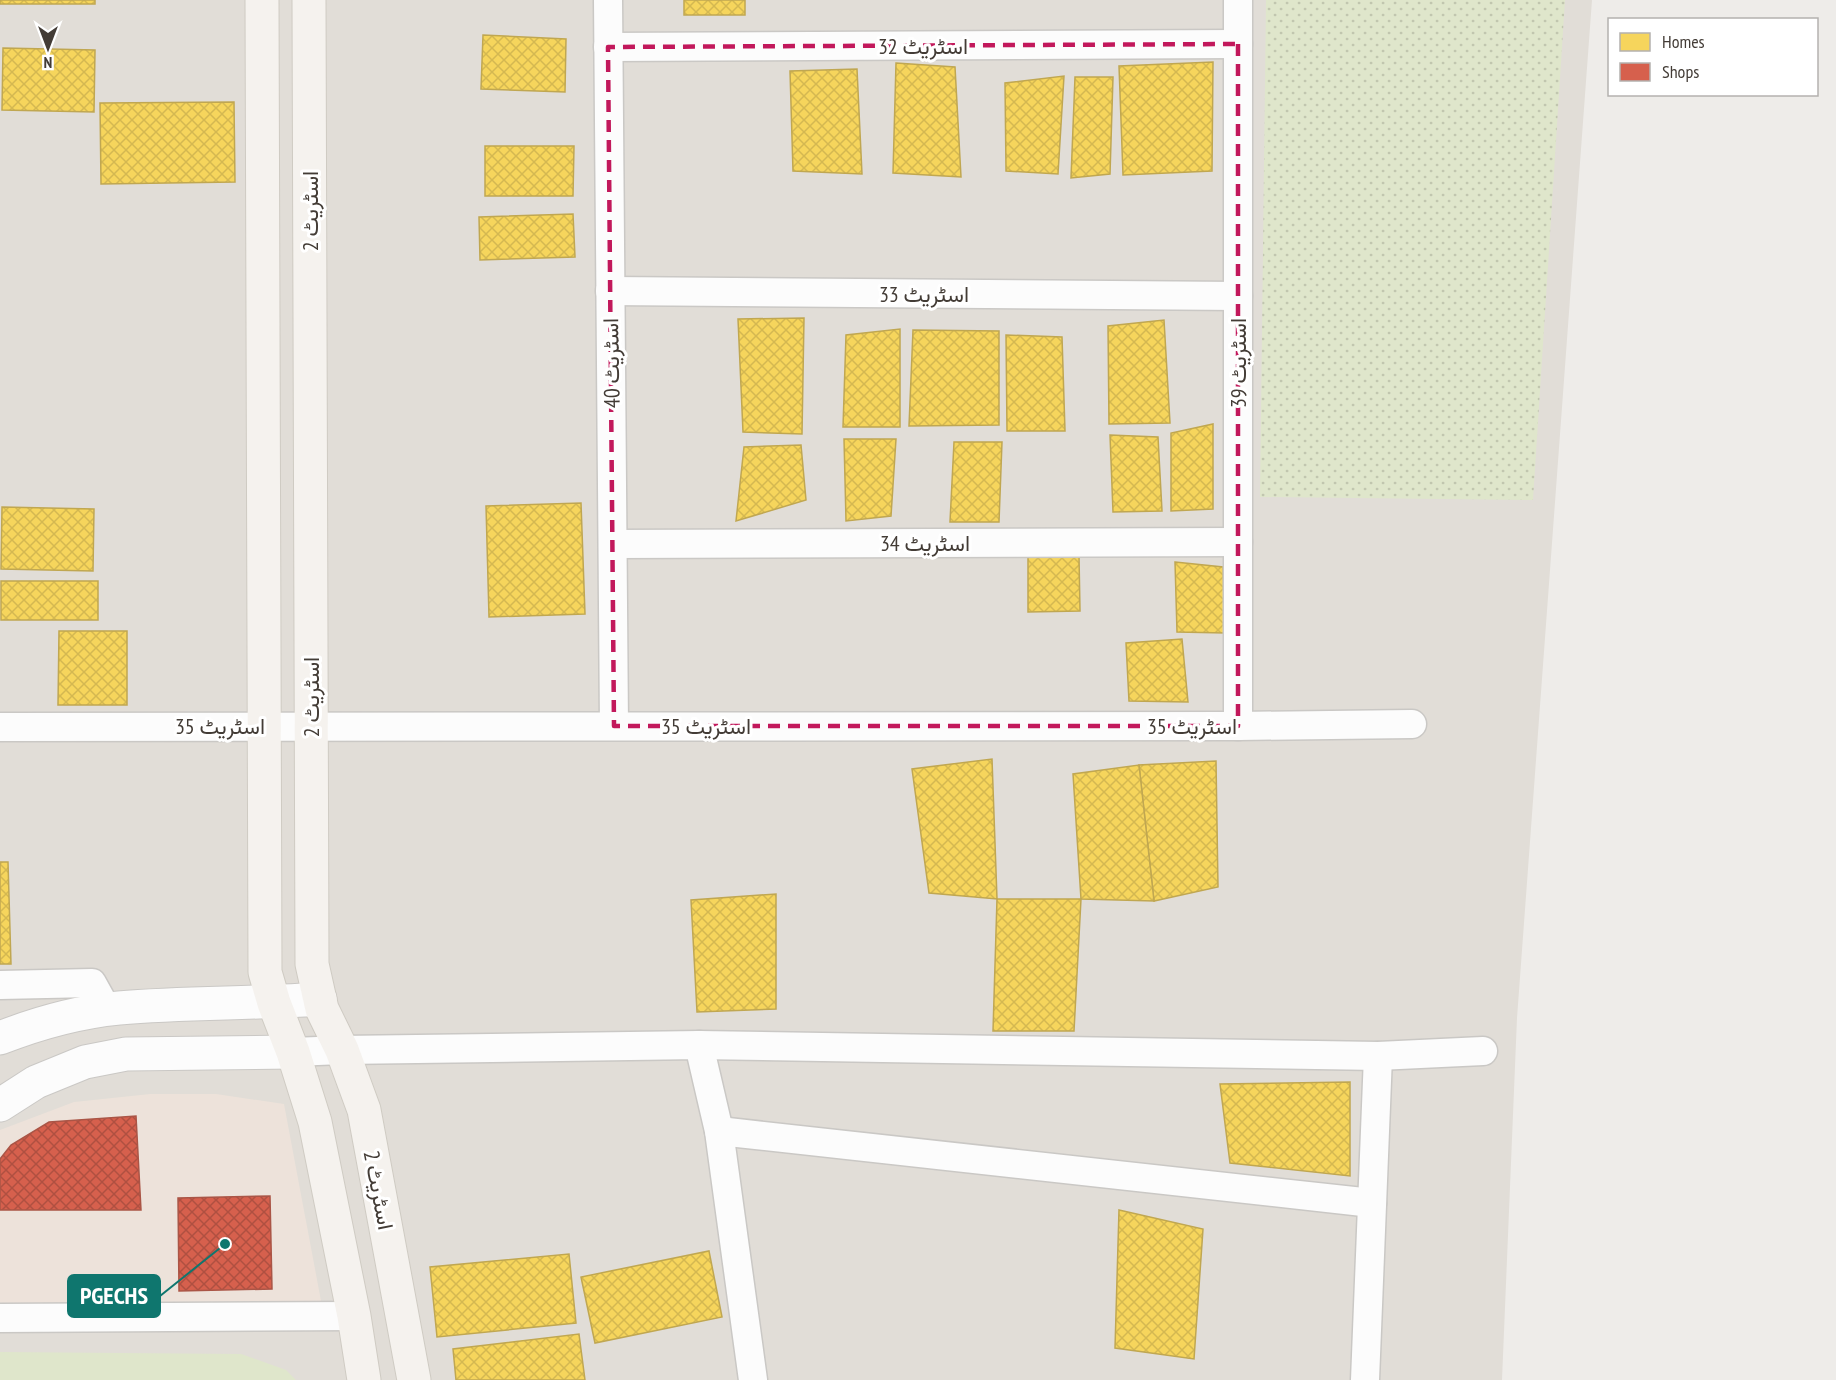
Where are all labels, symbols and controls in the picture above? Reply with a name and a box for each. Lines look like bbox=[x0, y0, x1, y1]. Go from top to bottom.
north arrow bbox=[18, 18, 78, 78]
legend bbox=[1608, 18, 1818, 96]
text: Homes bbox=[1662, 30, 1705, 53]
street label: اسٹریٹ 32 bbox=[878, 32, 968, 60]
text: N bbox=[44, 53, 52, 73]
text: Shops bbox=[1662, 60, 1699, 83]
street label: اسٹریٹ 2 bbox=[296, 171, 324, 251]
street label: اسٹریٹ 33 bbox=[879, 280, 969, 308]
street label: اسٹریٹ 40 bbox=[596, 318, 626, 408]
street label: اسٹریٹ 39 bbox=[1224, 318, 1252, 408]
street label: اسٹریٹ 34 bbox=[880, 529, 970, 557]
street label: اسٹریٹ 2 bbox=[297, 657, 325, 737]
street label: اسٹریٹ 35 bbox=[175, 712, 265, 740]
street label: اسٹریٹ 35 bbox=[661, 712, 751, 740]
street label: اسٹریٹ 35 bbox=[1147, 712, 1237, 740]
street label: اسٹریٹ 2 bbox=[358, 1148, 400, 1232]
callout: PGECHS bbox=[68, 1275, 160, 1317]
text: PGECHS bbox=[80, 1280, 148, 1311]

